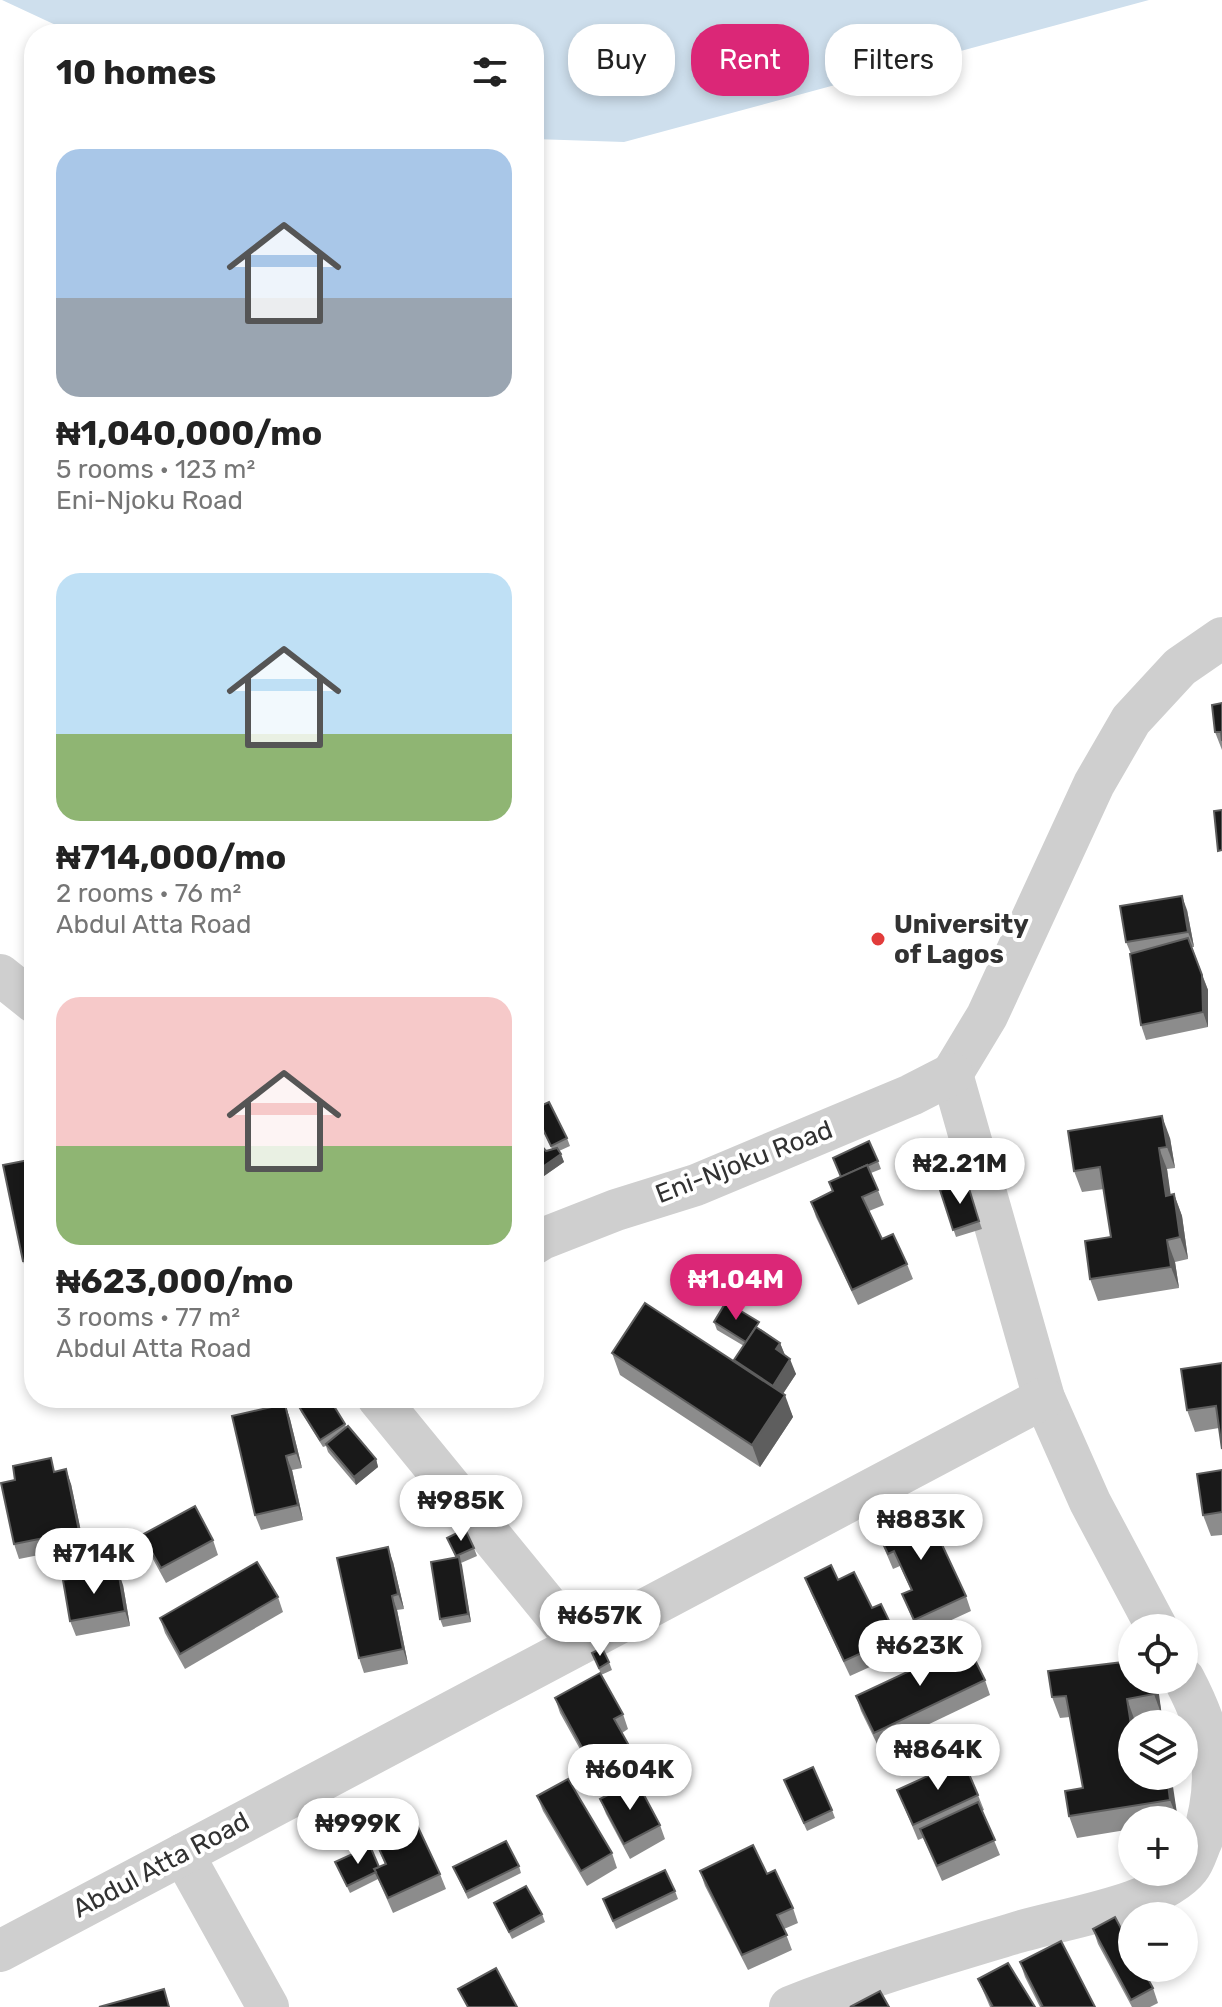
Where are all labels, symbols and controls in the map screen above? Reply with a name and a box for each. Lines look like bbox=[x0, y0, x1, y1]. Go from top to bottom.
chip: Buy bbox=[568, 24, 675, 96]
chip: Rent bbox=[691, 24, 809, 96]
chip: Filters bbox=[825, 24, 962, 96]
icon: filters bbox=[468, 50, 512, 94]
text: 10 homes bbox=[56, 52, 216, 93]
icon: home bbox=[212, 201, 356, 345]
text: ₦1,040,000/mo bbox=[56, 413, 322, 454]
text: 5 rooms · 123 m² bbox=[56, 454, 255, 485]
text: Eni-Njoku Road bbox=[56, 485, 243, 516]
icon: home bbox=[212, 625, 356, 769]
text: ₦714,000/mo bbox=[56, 837, 286, 878]
text: 2 rooms · 76 m² bbox=[56, 878, 241, 909]
text: Abdul Atta Road bbox=[56, 909, 251, 940]
place label: University of Lagos bbox=[894, 909, 1029, 970]
marker: University of Lagos bbox=[869, 930, 887, 948]
icon: home bbox=[212, 1049, 356, 1193]
street label: Eni-Njoku Road bbox=[651, 1114, 837, 1210]
pin: ₦2.21M bbox=[895, 1138, 1025, 1206]
text: ₦2.21M bbox=[913, 1148, 1007, 1179]
pin: ₦1.04M bbox=[671, 1254, 801, 1322]
text: ₦623,000/mo bbox=[56, 1261, 294, 1302]
text: ₦1.04M bbox=[688, 1264, 784, 1295]
text: 3 rooms · 77 m² bbox=[56, 1302, 240, 1333]
text: Abdul Atta Road bbox=[56, 1333, 251, 1364]
pin: ₦985K bbox=[405, 1475, 517, 1543]
text: ₦985K bbox=[417, 1485, 505, 1516]
pin: ₦883K bbox=[865, 1494, 977, 1562]
text: ₦883K bbox=[877, 1504, 965, 1535]
pin: ₦714K bbox=[38, 1528, 150, 1596]
text: ₦714K bbox=[53, 1538, 135, 1569]
pin: ₦657K bbox=[544, 1590, 656, 1658]
text: ₦657K bbox=[558, 1600, 642, 1631]
map controls bbox=[1118, 1614, 1198, 1982]
button: locate bbox=[1118, 1614, 1198, 1694]
pin: ₦623K bbox=[864, 1620, 976, 1688]
text: ₦623K bbox=[877, 1630, 963, 1661]
button: layers bbox=[1118, 1710, 1198, 1790]
pin: ₦864K bbox=[882, 1724, 994, 1792]
text: ₦864K bbox=[894, 1734, 982, 1765]
pin: ₦604K bbox=[574, 1744, 686, 1812]
text: ₦604K bbox=[586, 1754, 674, 1785]
pin: ₦999K bbox=[302, 1798, 414, 1866]
street label: Abdul Atta Road bbox=[67, 1805, 255, 1925]
button: + bbox=[1118, 1806, 1198, 1886]
text: ₦999K bbox=[315, 1808, 401, 1839]
button: − bbox=[1118, 1902, 1198, 1982]

